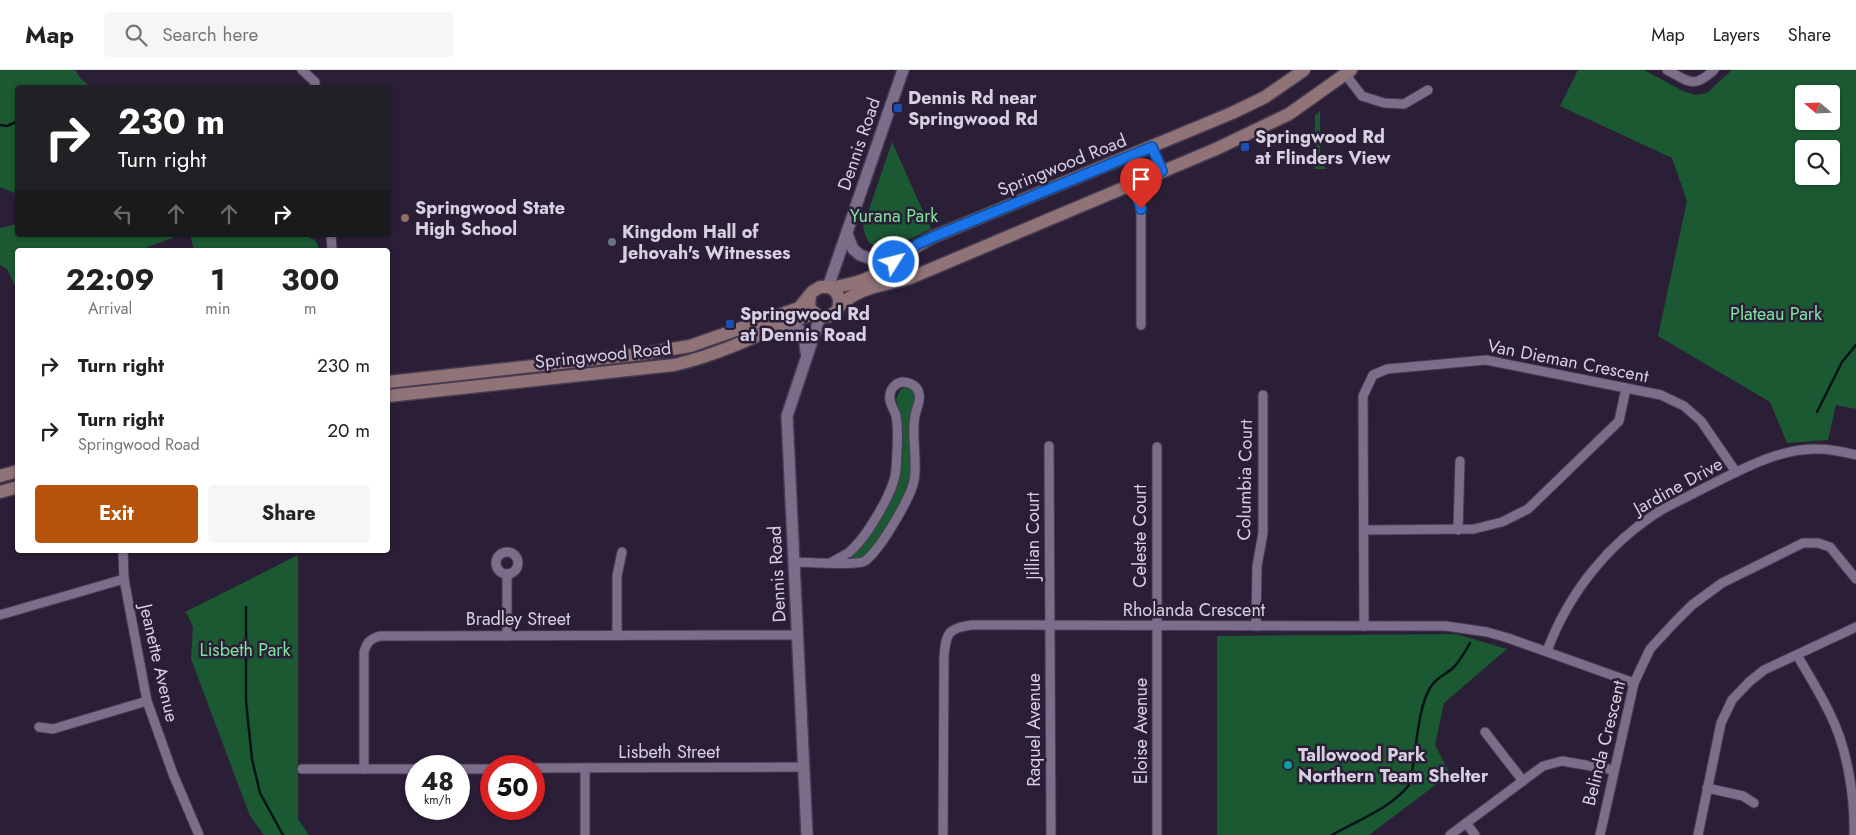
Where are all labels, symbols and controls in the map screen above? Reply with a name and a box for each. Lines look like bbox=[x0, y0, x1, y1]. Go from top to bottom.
search box bbox=[104, 12, 454, 57]
text: Map bbox=[25, 17, 74, 52]
icon: search bbox=[122, 21, 150, 49]
text: Search here bbox=[162, 21, 258, 48]
text: Map bbox=[1651, 22, 1685, 48]
text: Layers bbox=[1713, 22, 1760, 48]
text: Share bbox=[1788, 22, 1831, 48]
place label: Dennis Rd near Springwood Rd bbox=[908, 85, 1038, 132]
north arrow bbox=[1795, 85, 1840, 130]
map controls bbox=[1795, 85, 1840, 185]
street label: Dennis Road bbox=[831, 94, 887, 194]
text: 230 m bbox=[118, 97, 225, 147]
marker: Dennis Rd near Springwood Rd bbox=[892, 102, 904, 114]
icon: right bbox=[35, 105, 100, 170]
place label: Springwood Rd at Flinders View bbox=[1255, 124, 1391, 171]
street label: Springwood Road bbox=[994, 127, 1130, 203]
button: search bbox=[1795, 140, 1840, 185]
marker: Springwood Rd at Flinders View bbox=[1239, 141, 1251, 153]
text: Turn right bbox=[118, 143, 206, 175]
pin bbox=[1120, 158, 1162, 209]
icon: arrive bbox=[1127, 165, 1155, 193]
place label: Springwood State High School bbox=[415, 195, 565, 242]
icon: left bbox=[109, 200, 137, 228]
icon: ahead bbox=[162, 200, 190, 228]
icon: ahead bbox=[215, 200, 243, 228]
icon: right bbox=[268, 200, 296, 228]
park label: Yurana Park bbox=[850, 203, 938, 229]
marker: Springwood State High School bbox=[399, 212, 411, 224]
place label: Kingdom Hall of Jehovah's Witnesses bbox=[619, 219, 791, 266]
position arrow bbox=[867, 235, 919, 287]
marker: Kingdom Hall of Jehovah's Witnesses bbox=[606, 236, 618, 248]
text: 22:09 bbox=[66, 258, 155, 301]
text: 1 bbox=[210, 258, 225, 301]
text: 300 bbox=[281, 258, 339, 301]
text: Arrival bbox=[88, 297, 132, 320]
text: min bbox=[205, 297, 230, 320]
text: m bbox=[304, 297, 316, 320]
place label: Springwood Rd at Dennis Road bbox=[740, 301, 870, 348]
park label: Plateau Park bbox=[1730, 301, 1822, 327]
marker: Springwood Rd at Dennis Road bbox=[724, 318, 736, 330]
street label: Van Dieman Crescent bbox=[1485, 333, 1652, 390]
street label: Springwood Road bbox=[534, 335, 672, 375]
icon: right bbox=[35, 352, 63, 380]
text: Turn right bbox=[78, 352, 164, 379]
text: 230 m bbox=[317, 352, 370, 379]
text: Turn right bbox=[78, 406, 164, 433]
icon: right bbox=[35, 417, 63, 445]
text: 20 m bbox=[327, 417, 370, 444]
street label: Columbia Court bbox=[1231, 419, 1259, 541]
text: Springwood Road bbox=[78, 433, 200, 456]
street label: Jardine Drive bbox=[1627, 451, 1727, 522]
street label: Celeste Court bbox=[1127, 484, 1153, 588]
button: Exit bbox=[35, 485, 198, 543]
button: Share bbox=[208, 485, 370, 543]
street label: Jillian Court bbox=[1020, 492, 1046, 582]
street label: Dennis Road bbox=[761, 525, 793, 623]
street label: Rholanda Crescent bbox=[1123, 597, 1266, 623]
street label: Jeanette Avenue bbox=[132, 599, 185, 725]
street label: Bradley Street bbox=[466, 606, 571, 632]
park label: Lisbeth Park bbox=[200, 637, 290, 663]
street label: Raquel Avenue bbox=[1021, 673, 1047, 787]
street label: Belinda Crescent bbox=[1576, 677, 1632, 808]
street label: Eloise Avenue bbox=[1128, 678, 1154, 784]
street label: Lisbeth Street bbox=[618, 739, 721, 765]
place label: Tallowood Park Northern Team Shelter bbox=[1298, 742, 1489, 789]
speed limit sign: 50 bbox=[480, 755, 545, 820]
marker: Tallowood Park Northern Team Shelter bbox=[1282, 759, 1294, 771]
text: 48 bbox=[421, 763, 454, 799]
text: km/h bbox=[424, 791, 451, 809]

